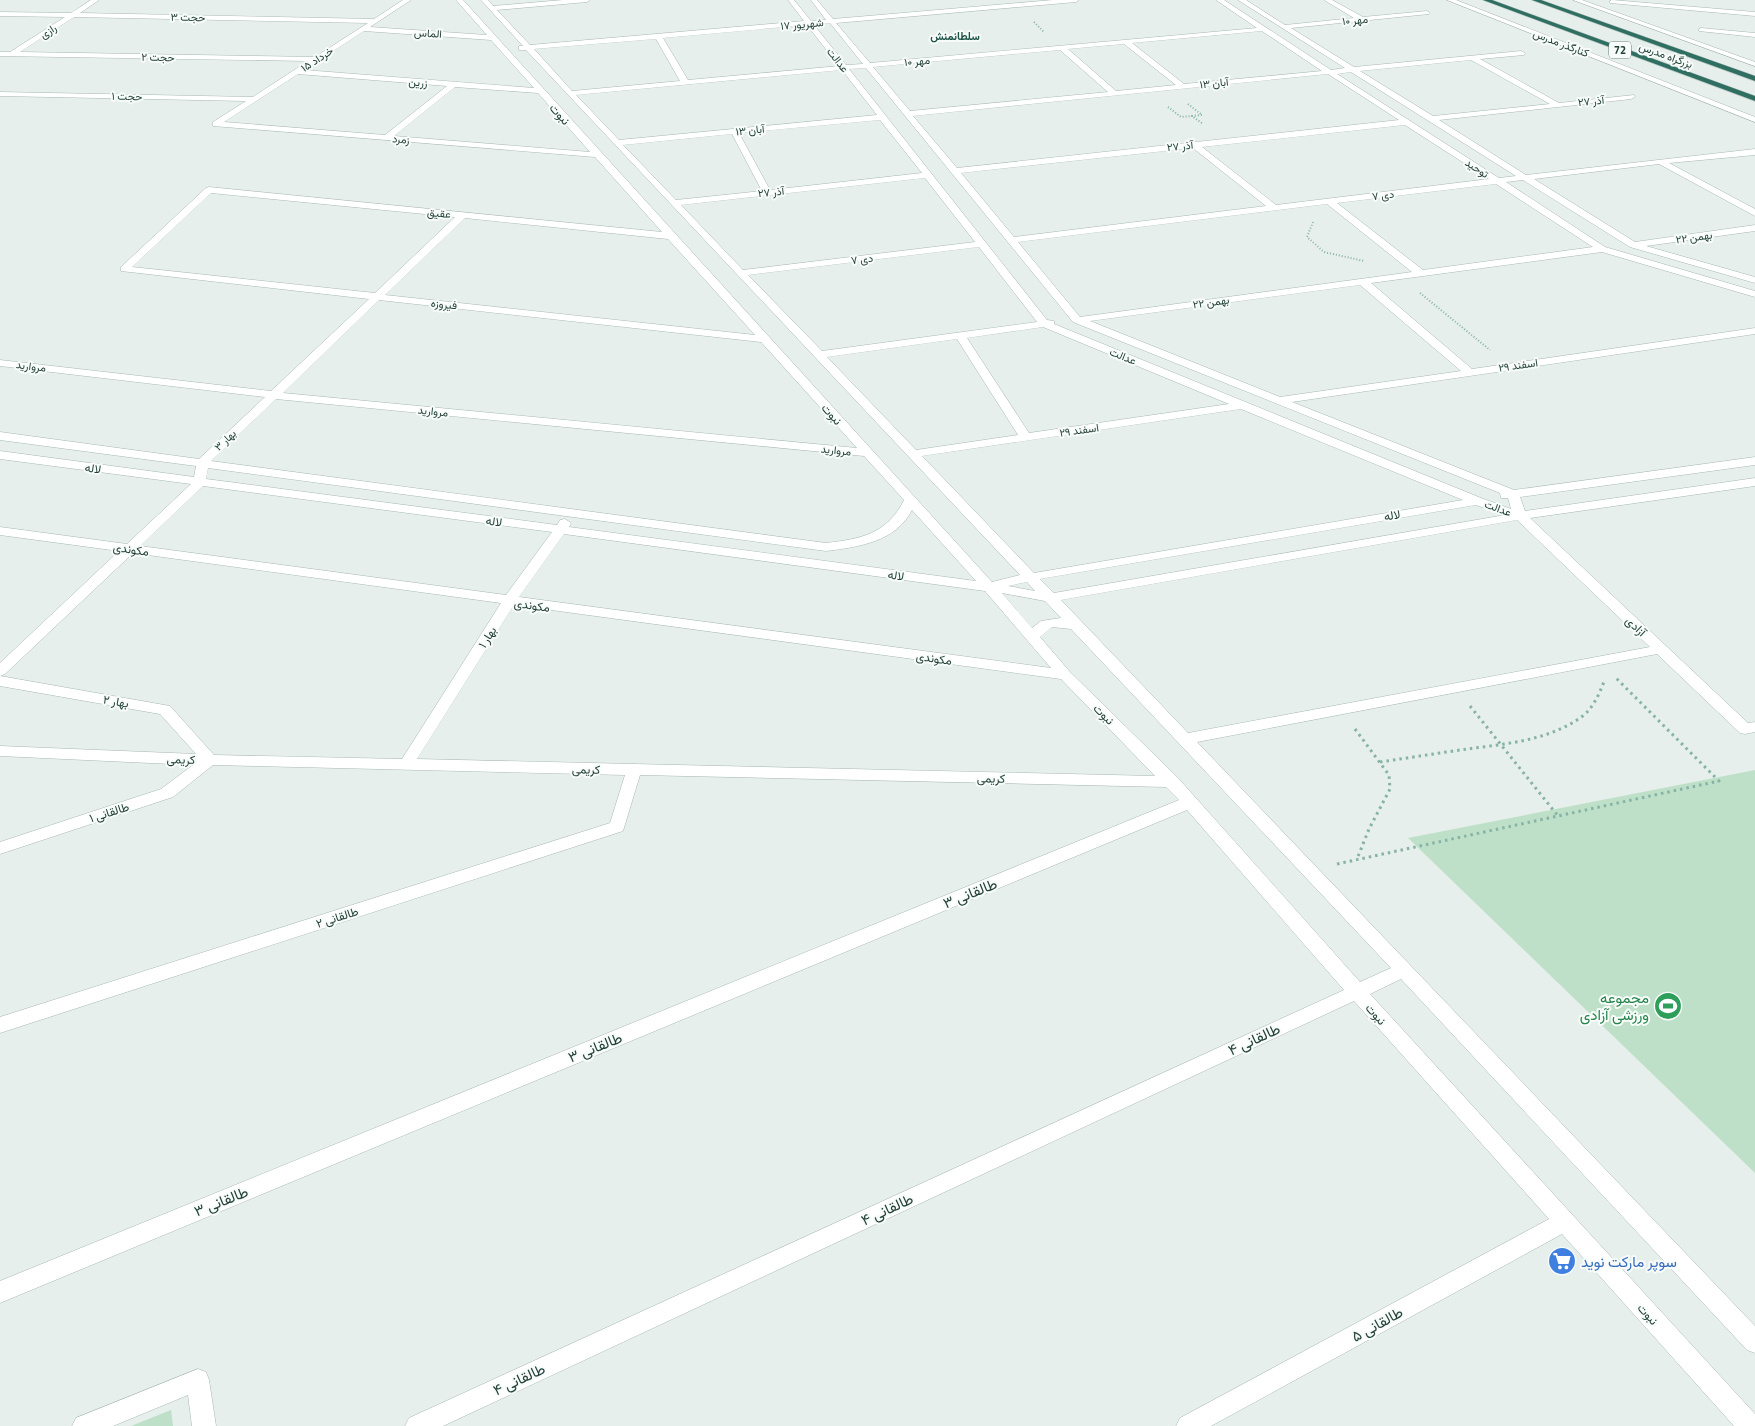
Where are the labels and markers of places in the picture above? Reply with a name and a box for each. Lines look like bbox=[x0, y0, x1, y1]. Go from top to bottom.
place label: مجموعه ورزشی آزادی bbox=[1580, 986, 1649, 1026]
sports icon: مجموعه ورزشی آزادی bbox=[1653, 991, 1683, 1021]
supermarket icon: سوپر مارکت نوید bbox=[1547, 1246, 1577, 1276]
place label: سوپر مارکت نوید bbox=[1581, 1250, 1677, 1273]

